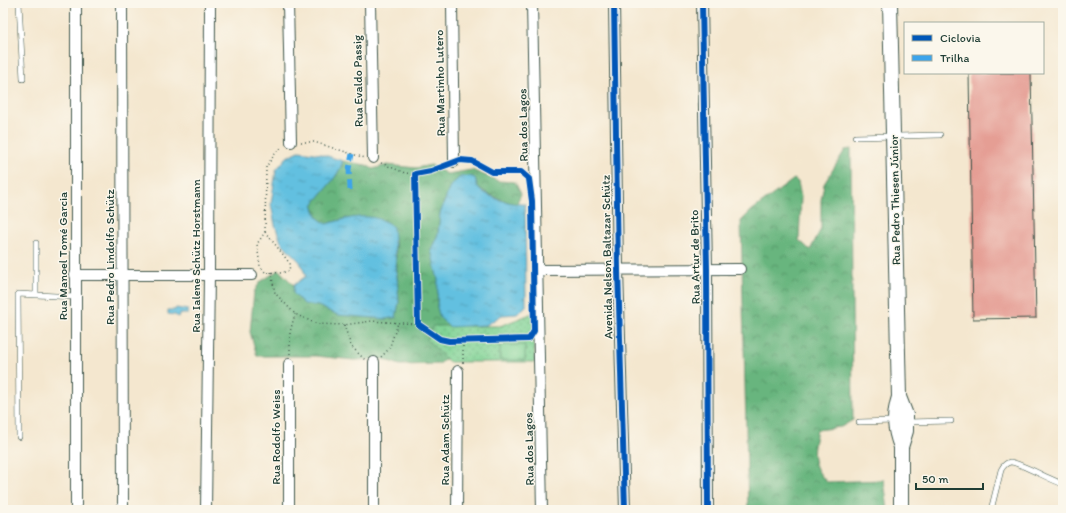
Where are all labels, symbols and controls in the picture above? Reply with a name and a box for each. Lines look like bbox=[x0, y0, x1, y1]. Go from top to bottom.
legend bbox=[904, 22, 1044, 74]
street label: Rua Martinho Lutero bbox=[432, 30, 448, 136]
text: Ciclovia bbox=[940, 31, 982, 45]
street label: Rua Evaldo Passig bbox=[350, 34, 366, 127]
text: Trilha bbox=[940, 51, 969, 65]
street label: Rua dos Lagos bbox=[515, 88, 531, 162]
street label: Rua Pedro Thiesen Júnior bbox=[887, 134, 903, 265]
street label: Avenida Nelson Baltazar Schütz bbox=[599, 174, 615, 339]
street label: Rua Ialene Schütz Horstmann bbox=[189, 179, 203, 333]
street label: Rua Pedro Lindolfo Schütz bbox=[103, 189, 117, 325]
street label: Rua Manoel Tomé Garcia bbox=[56, 191, 70, 320]
street label: Rua Artur de Brito bbox=[687, 210, 703, 304]
street label: Rua Rodolfo Weiss bbox=[269, 389, 283, 485]
street label: Rua Adam Schütz bbox=[438, 394, 452, 485]
street label: Rua dos Lagos bbox=[521, 412, 537, 486]
scale bar bbox=[916, 465, 983, 491]
text: 50 m bbox=[922, 472, 948, 486]

